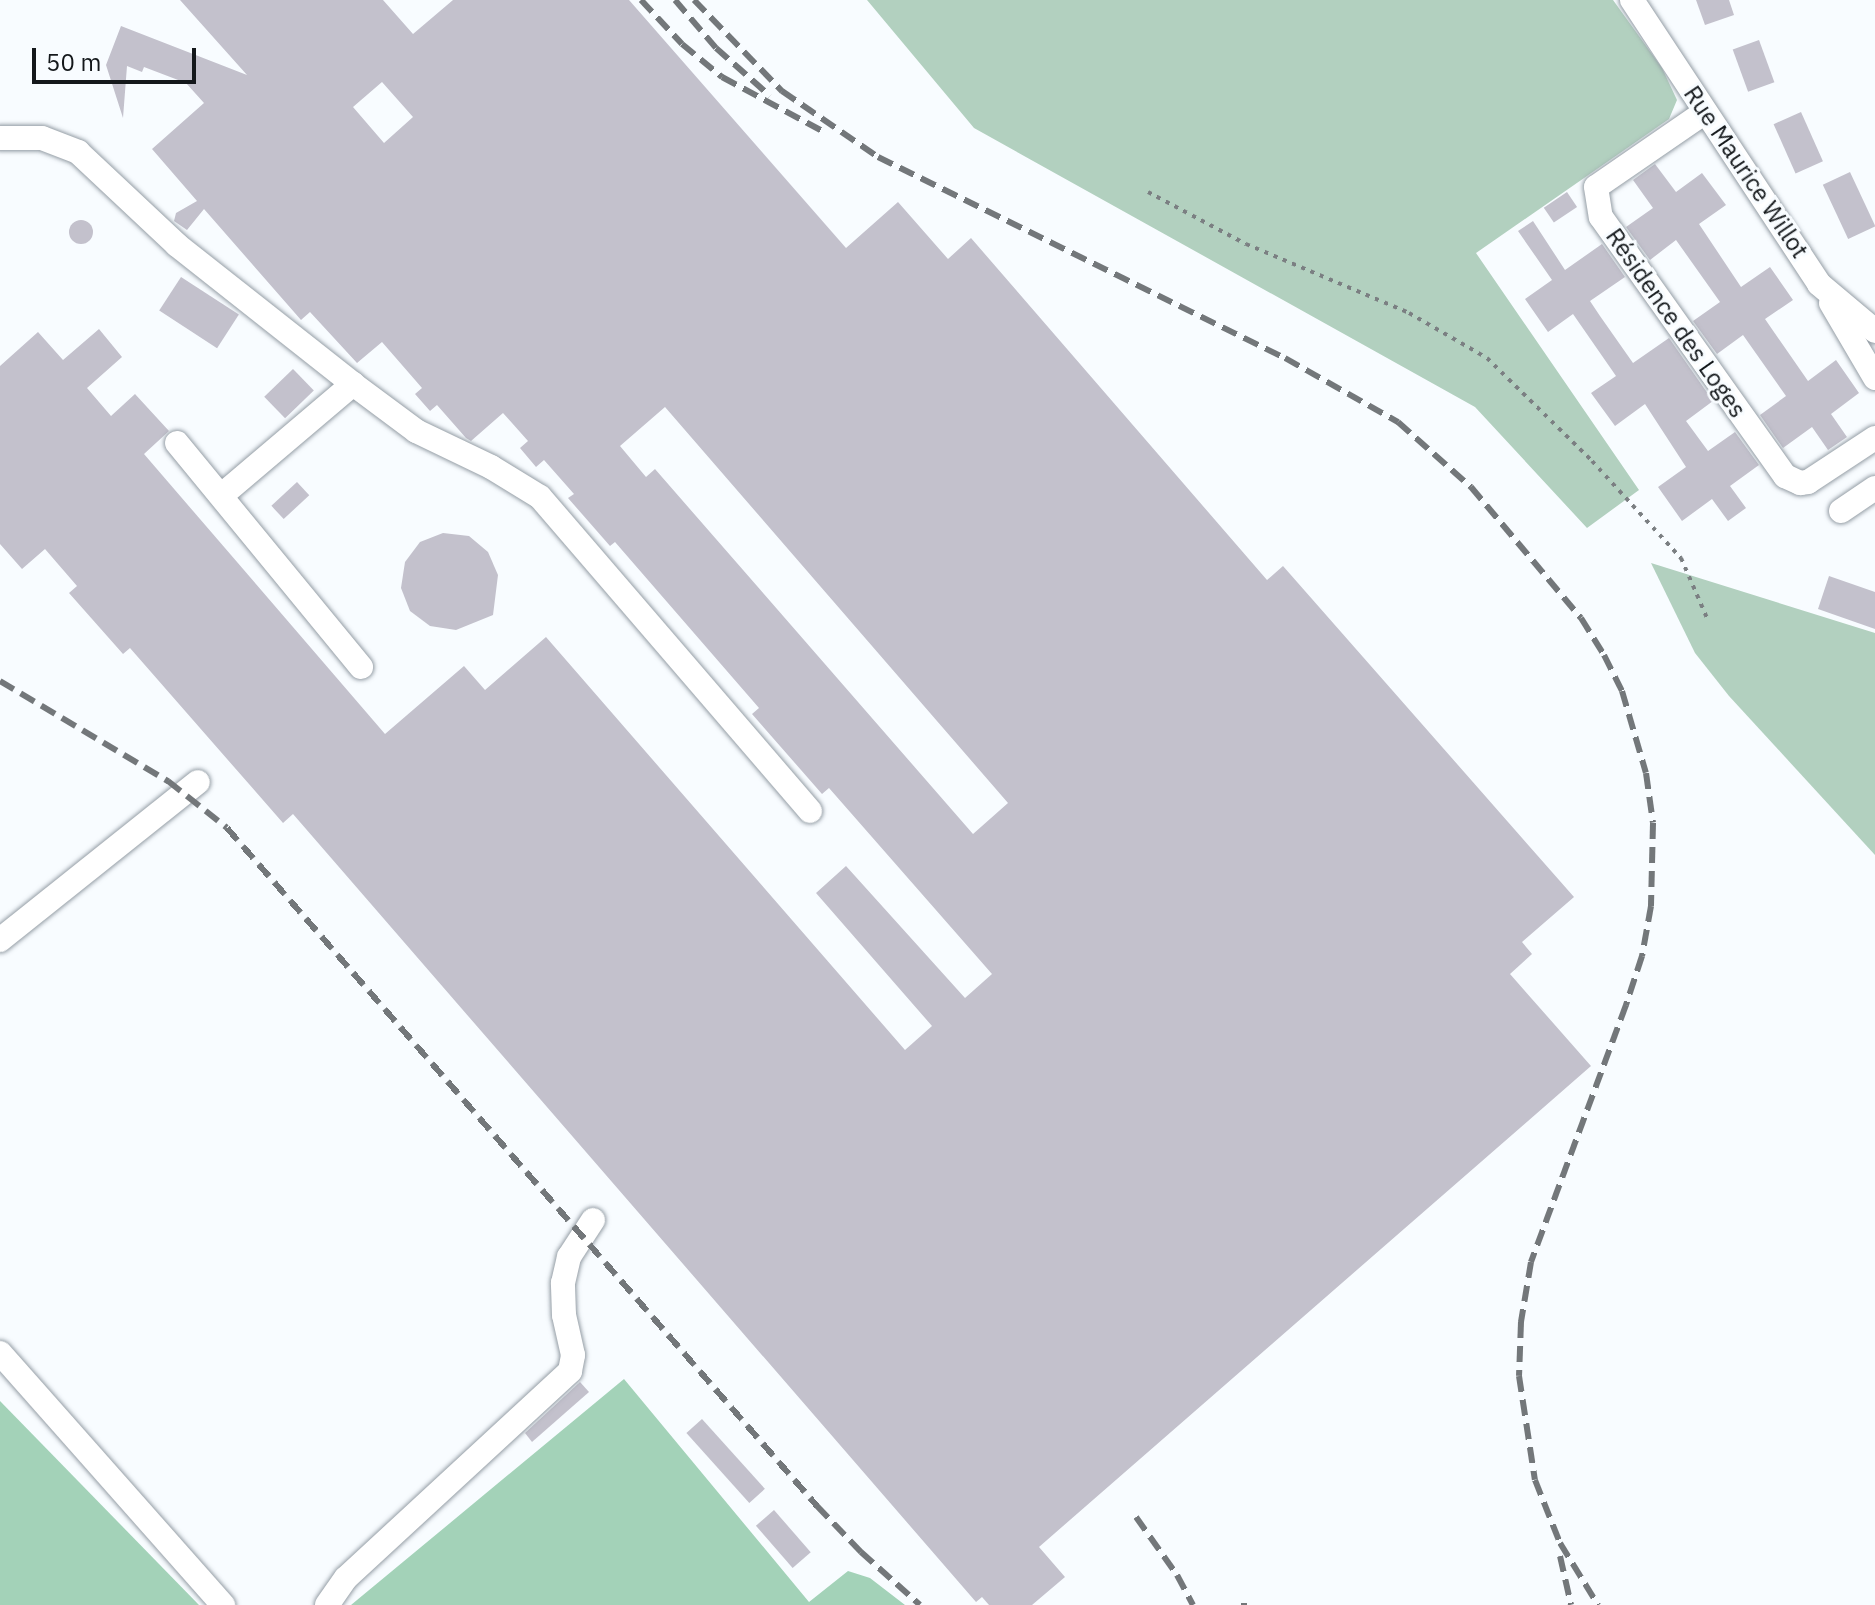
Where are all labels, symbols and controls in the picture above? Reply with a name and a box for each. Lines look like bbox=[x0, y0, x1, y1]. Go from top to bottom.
scale bar bbox=[36, 32, 200, 82]
text: 50 m bbox=[46, 46, 101, 78]
street label: Rue Maurice Willot bbox=[1678, 80, 1814, 264]
street label: Résidence des Loges bbox=[1600, 223, 1752, 423]

